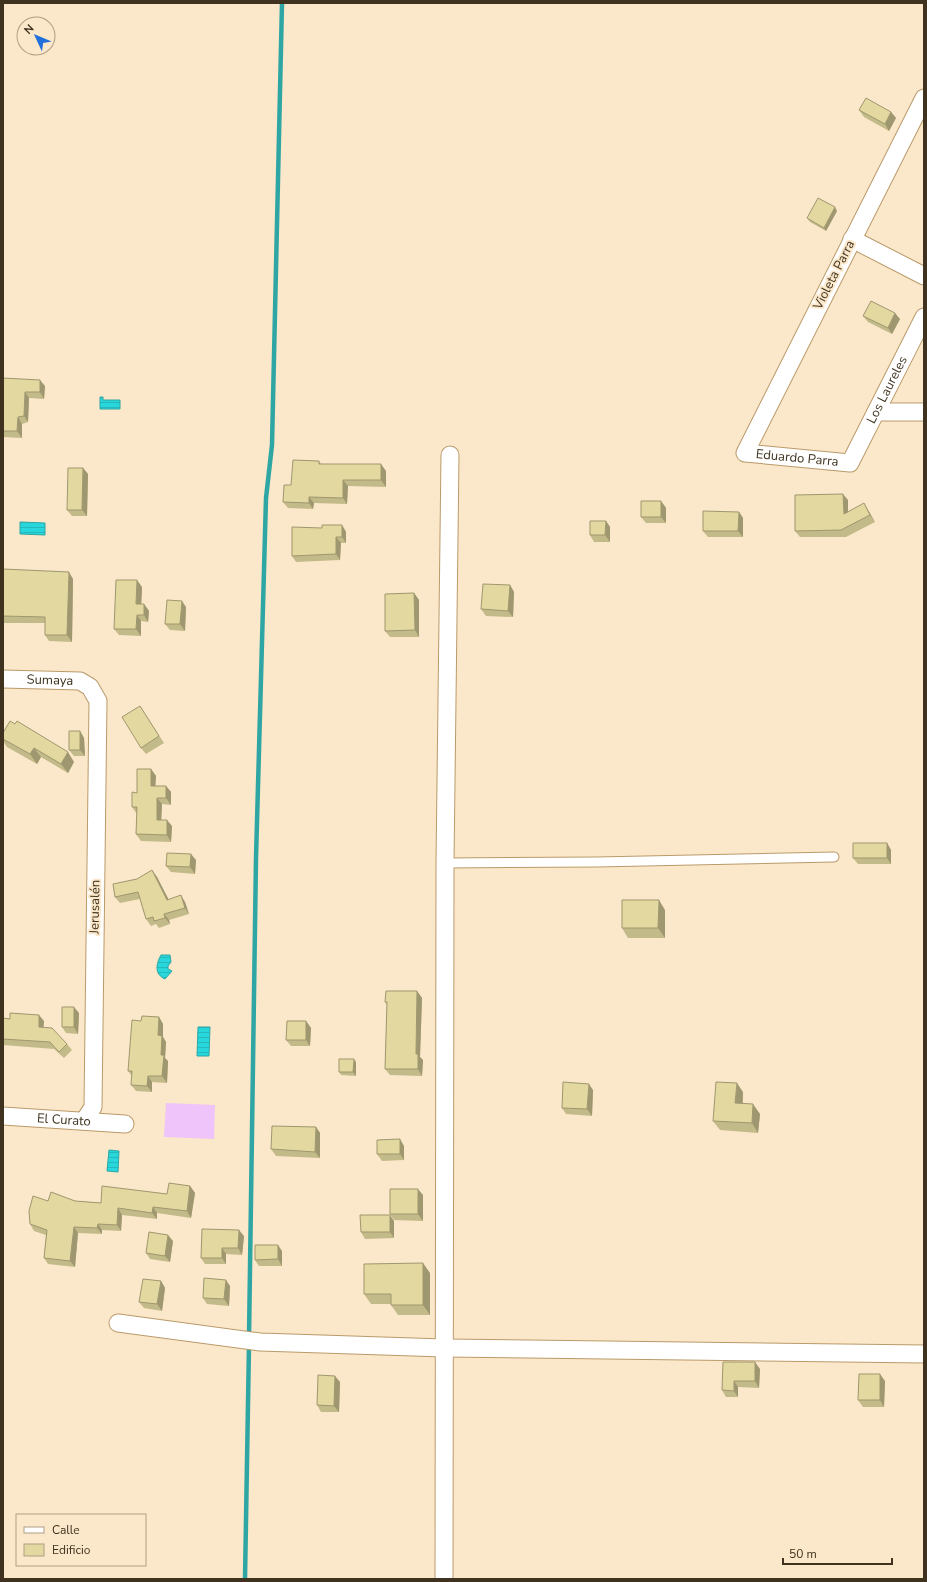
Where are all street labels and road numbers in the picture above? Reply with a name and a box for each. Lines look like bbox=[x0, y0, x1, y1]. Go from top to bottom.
street label: Violeta Parra bbox=[808, 237, 859, 314]
street label: Los Laureles bbox=[862, 353, 912, 427]
street label: Eduardo Parra bbox=[755, 445, 839, 471]
street label: Sumaya bbox=[26, 671, 74, 690]
street label: Jerusalén bbox=[86, 880, 104, 935]
street label: El Curato bbox=[36, 1109, 91, 1131]

